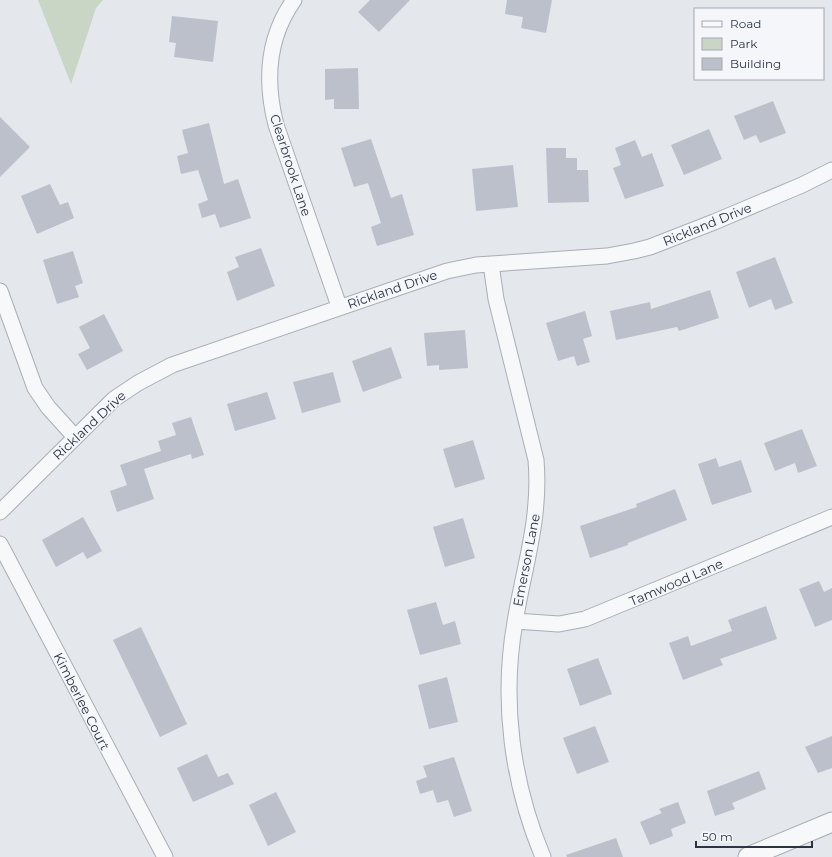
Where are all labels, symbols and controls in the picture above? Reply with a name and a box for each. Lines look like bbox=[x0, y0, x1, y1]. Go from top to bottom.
legend bbox=[694, 8, 824, 80]
text: Road bbox=[730, 16, 761, 31]
text: Park bbox=[730, 36, 758, 51]
text: Building bbox=[730, 56, 781, 71]
street label: Clearbrook Lane bbox=[267, 112, 315, 218]
street label: Rickland Drive bbox=[660, 199, 754, 249]
street label: Rickland Drive bbox=[345, 266, 439, 312]
street label: Rickland Drive bbox=[49, 387, 129, 463]
street label: Emerson Lane bbox=[509, 512, 543, 608]
street label: Tamwood Lane bbox=[627, 555, 725, 609]
street label: Kimberlee Court bbox=[50, 650, 114, 752]
scale bar bbox=[696, 823, 812, 849]
text: 50 m bbox=[702, 829, 733, 844]

